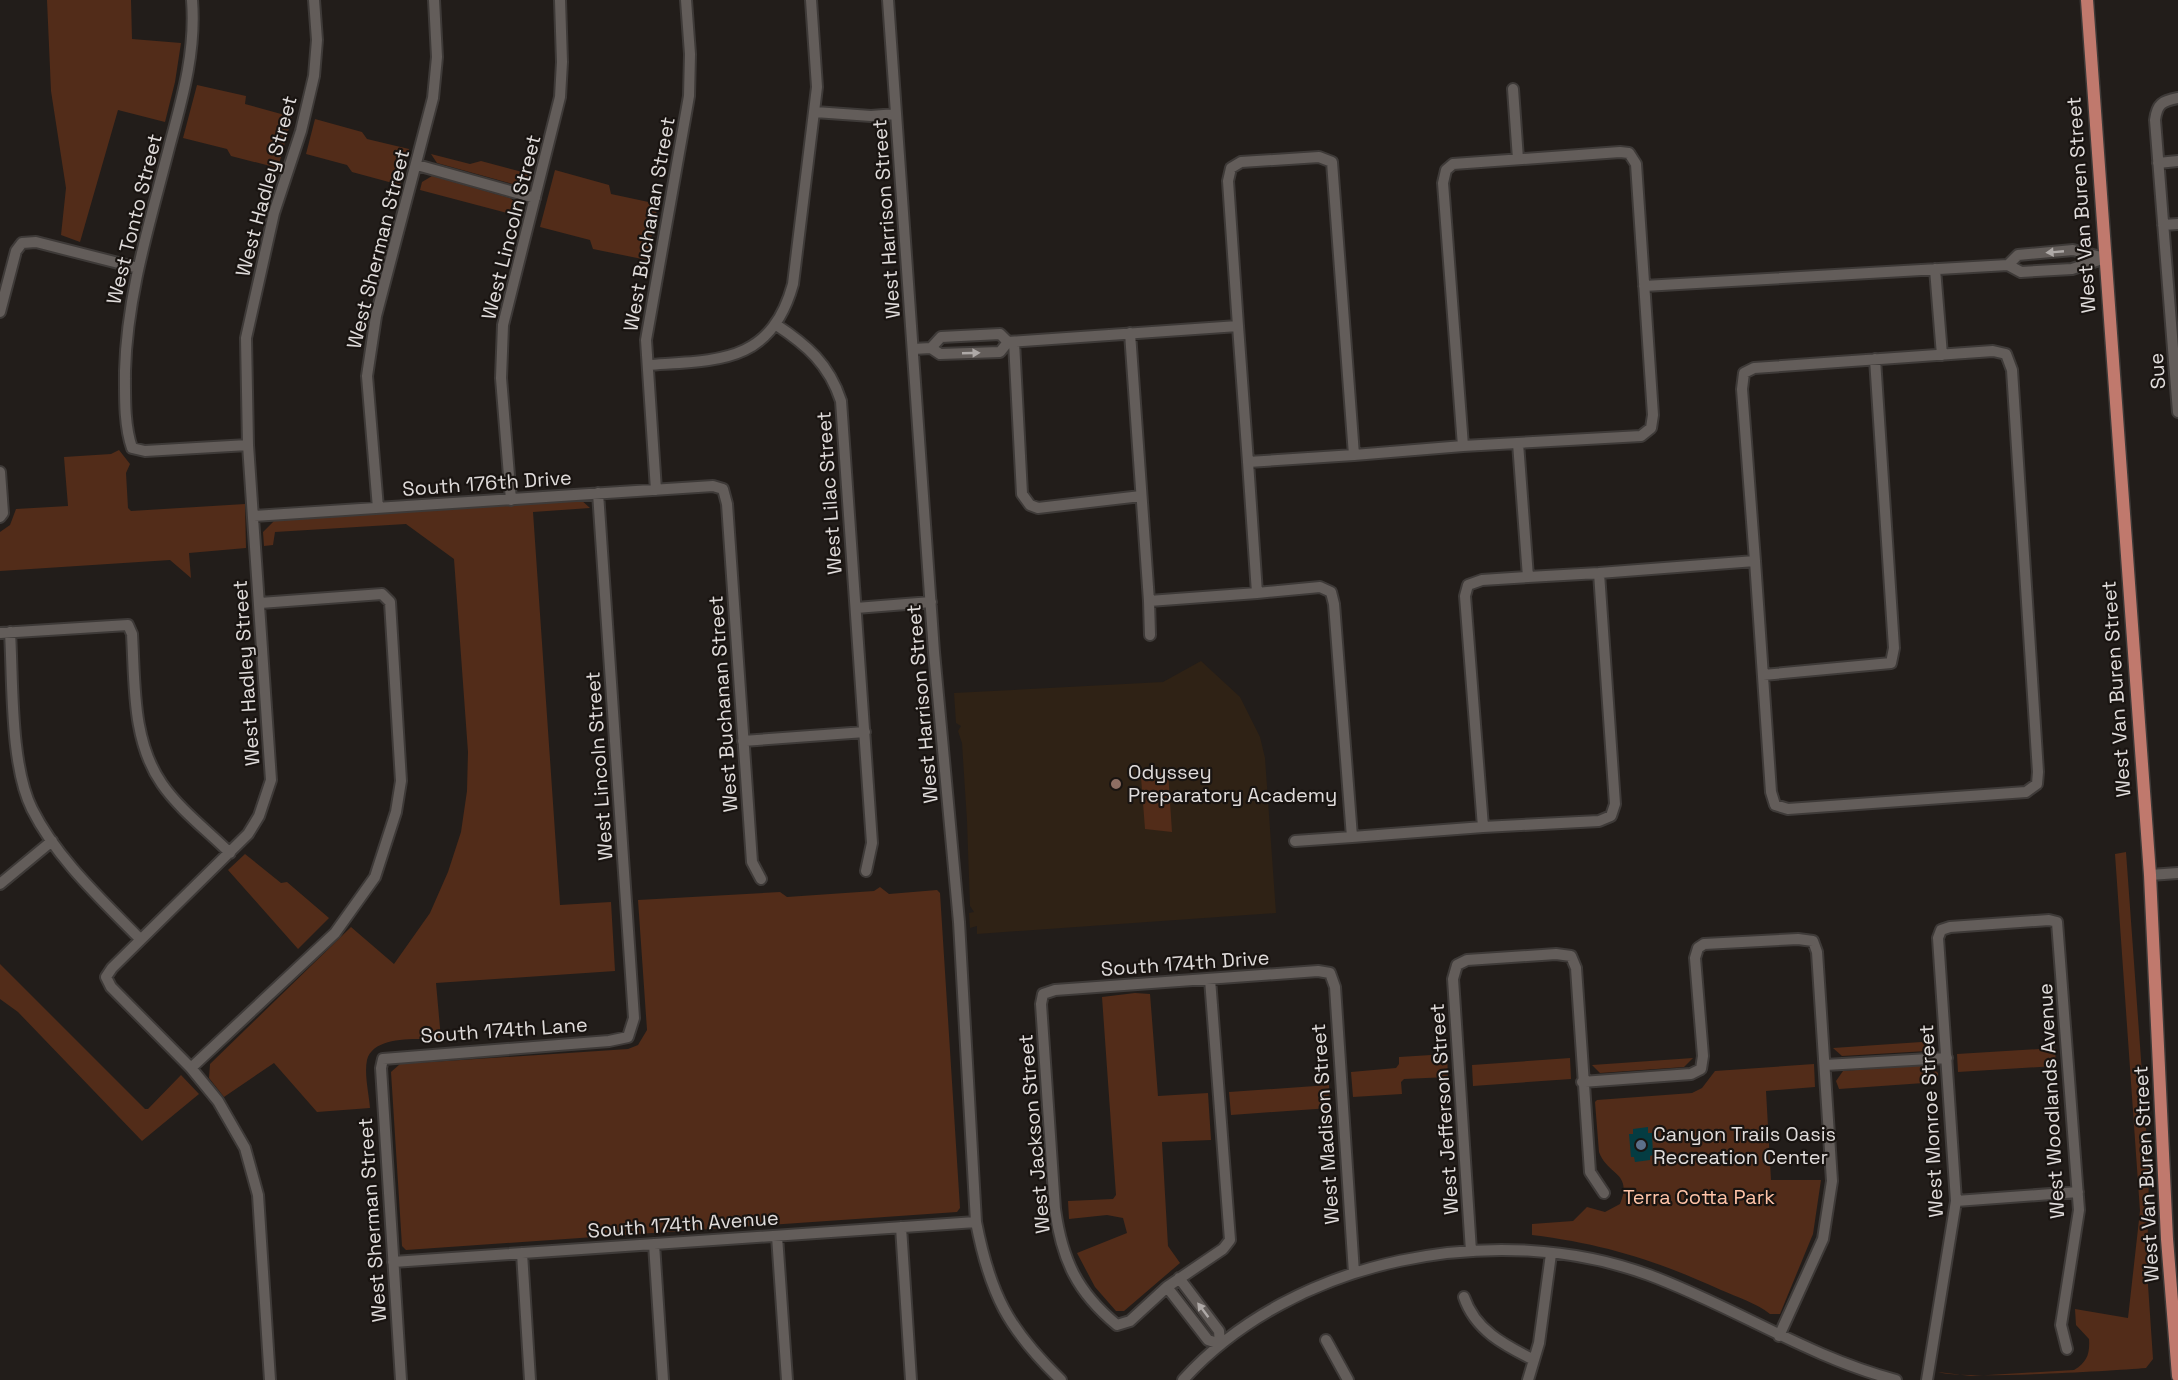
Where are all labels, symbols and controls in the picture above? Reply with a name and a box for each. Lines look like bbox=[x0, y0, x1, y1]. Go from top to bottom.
street label: West Hadley Street bbox=[229, 93, 303, 279]
street label: West Van Buren Street bbox=[2060, 96, 2102, 314]
street label: West Buchanan Street bbox=[617, 115, 681, 333]
street label: West Harrison Street bbox=[866, 118, 906, 320]
street label: West Tonto Street bbox=[100, 131, 168, 307]
street label: West Lincoln Street bbox=[475, 132, 547, 322]
street label: West Sherman Street bbox=[341, 146, 415, 352]
one-way arrow bbox=[2045, 247, 2064, 257]
one-way arrow bbox=[961, 349, 980, 358]
street label: Sue bbox=[2143, 352, 2171, 390]
street label: West Lilac Street bbox=[810, 410, 848, 576]
street label: South 176th Drive bbox=[401, 464, 573, 502]
street label: West Hadley Street bbox=[227, 579, 265, 767]
street label: West Van Buren Street bbox=[2095, 580, 2137, 798]
street label: West Buchanan Street bbox=[702, 595, 744, 813]
street label: West Harrison Street bbox=[900, 603, 944, 805]
street label: West Lincoln Street bbox=[579, 671, 619, 861]
place label: Odyssey Preparatory Academy bbox=[1128, 759, 1337, 808]
marker: Odyssey Preparatory Academy bbox=[1109, 777, 1123, 791]
street label: South 174th Drive bbox=[1100, 944, 1270, 982]
street label: West Woodlands Avenue bbox=[2032, 982, 2070, 1220]
street label: West Jefferson Street bbox=[1424, 1002, 1464, 1216]
street label: South 174th Lane bbox=[420, 1011, 588, 1049]
street label: West Madison Street bbox=[1305, 1023, 1345, 1225]
street label: West Monroe Street bbox=[1913, 1024, 1949, 1218]
street label: West Jackson Street bbox=[1012, 1033, 1056, 1235]
street label: West Van Buren Street bbox=[2127, 1065, 2165, 1283]
street label: West Sherman Street bbox=[352, 1117, 392, 1323]
place label: Canyon Trails Oasis Recreation Center bbox=[1653, 1121, 1836, 1170]
marker: Canyon Trails Oasis Recreation Center bbox=[1634, 1138, 1648, 1152]
park label: Terra Cotta Park bbox=[1623, 1184, 1775, 1210]
street label: South 174th Avenue bbox=[587, 1204, 779, 1244]
one-way arrow bbox=[1197, 1302, 1209, 1318]

